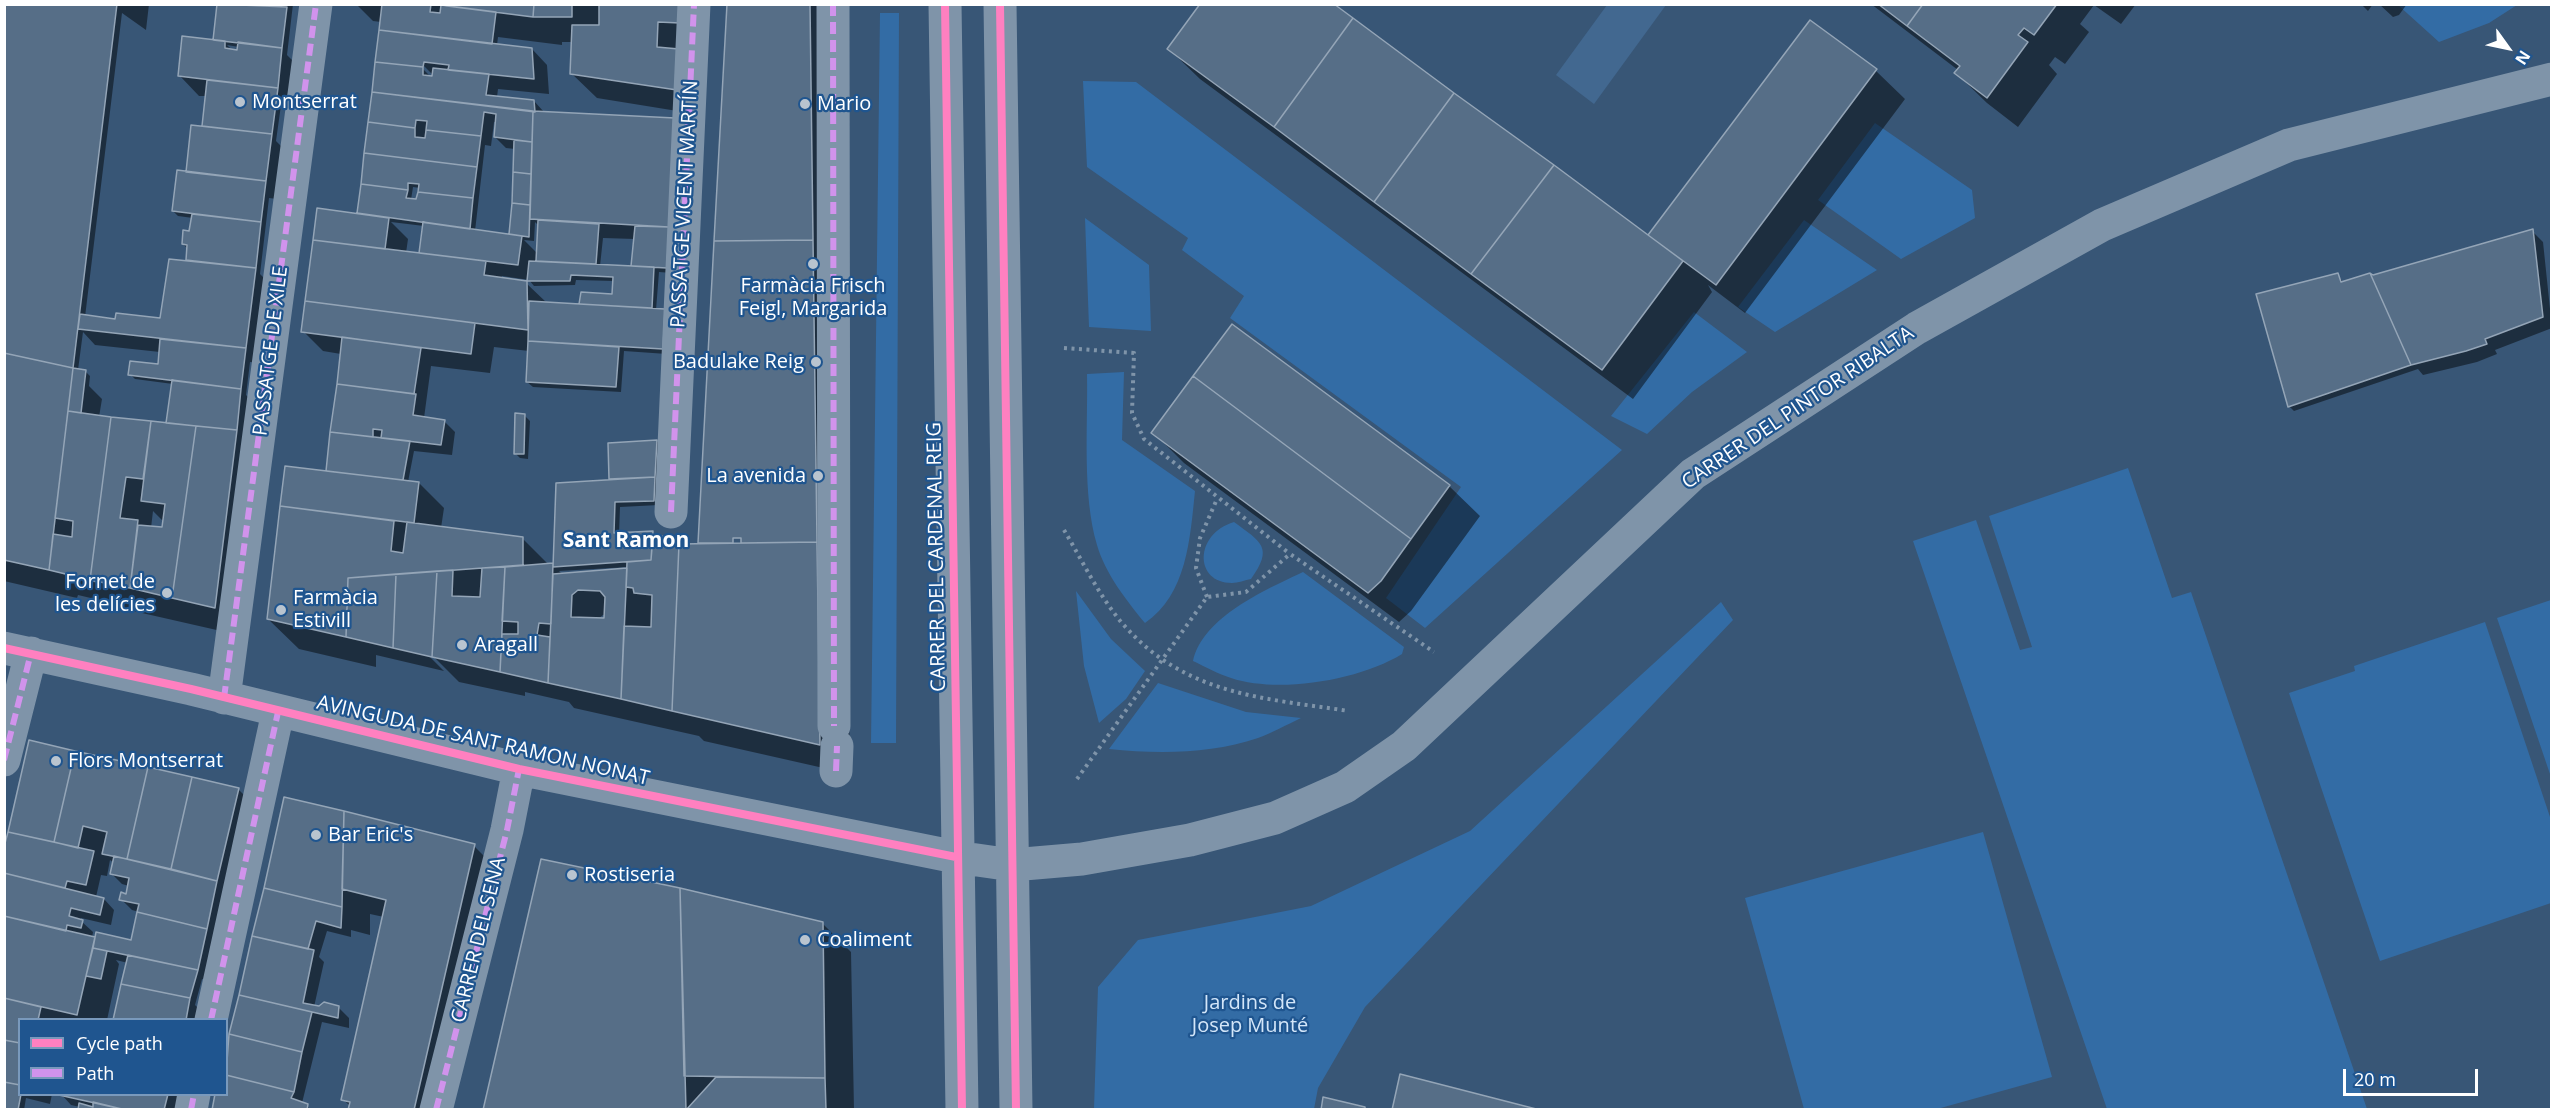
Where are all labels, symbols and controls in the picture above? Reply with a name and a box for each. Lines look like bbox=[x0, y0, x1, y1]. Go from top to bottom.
north arrow bbox=[2478, 18, 2538, 78]
text: N bbox=[2510, 46, 2536, 69]
street label: PASSATGE VICENT MARTÍN bbox=[667, 79, 703, 329]
place label: Montserrat bbox=[252, 90, 357, 114]
place label: Mario bbox=[817, 92, 871, 116]
marker: Montserrat bbox=[233, 95, 247, 109]
marker: Mario bbox=[798, 97, 812, 111]
marker: Farmàcia Frisch Feigl, Margarida bbox=[806, 257, 820, 271]
street label: PASSATGE DE XILE bbox=[249, 265, 293, 437]
place label: Farmàcia Frisch Feigl, Margarida bbox=[739, 274, 887, 321]
street label: CARRER DEL PINTOR RIBALTA bbox=[1678, 321, 1918, 495]
place label: Badulake Reig bbox=[673, 350, 804, 374]
marker: Badulake Reig bbox=[809, 355, 823, 369]
street label: CARRER DEL CARDENAL REIG bbox=[923, 422, 951, 692]
place label: La avenida bbox=[706, 464, 806, 488]
marker: La avenida bbox=[811, 469, 825, 483]
district label: Sant Ramon bbox=[563, 528, 689, 554]
place label: Fornet de les delícies bbox=[55, 570, 155, 617]
marker: Fornet de les delícies bbox=[160, 586, 174, 600]
place label: Farmàcia Estivill bbox=[293, 586, 378, 633]
marker: Farmàcia Estivill bbox=[274, 603, 288, 617]
place label: Aragall bbox=[474, 633, 538, 657]
marker: Aragall bbox=[455, 638, 469, 652]
street label: AVINGUDA DE SANT RAMON NONAT bbox=[314, 691, 652, 791]
place label: Flors Montserrat bbox=[68, 749, 223, 773]
marker: Flors Montserrat bbox=[49, 754, 63, 768]
place label: Bar Eric's bbox=[328, 823, 413, 847]
marker: Bar Eric's bbox=[309, 828, 323, 842]
street label: CARRER DEL SENA bbox=[447, 855, 511, 1025]
place label: Rostiseria bbox=[584, 863, 675, 887]
marker: Rostiseria bbox=[565, 868, 579, 882]
place label: Coaliment bbox=[817, 928, 912, 952]
marker: Coaliment bbox=[798, 933, 812, 947]
park label: Jardins de Josep Munté bbox=[1192, 991, 1308, 1038]
legend bbox=[18, 1018, 228, 1096]
text: Cycle path bbox=[76, 1031, 163, 1055]
scale bar bbox=[2346, 1057, 2481, 1095]
text: Path bbox=[76, 1061, 114, 1085]
text: 20 m bbox=[2354, 1067, 2396, 1091]

